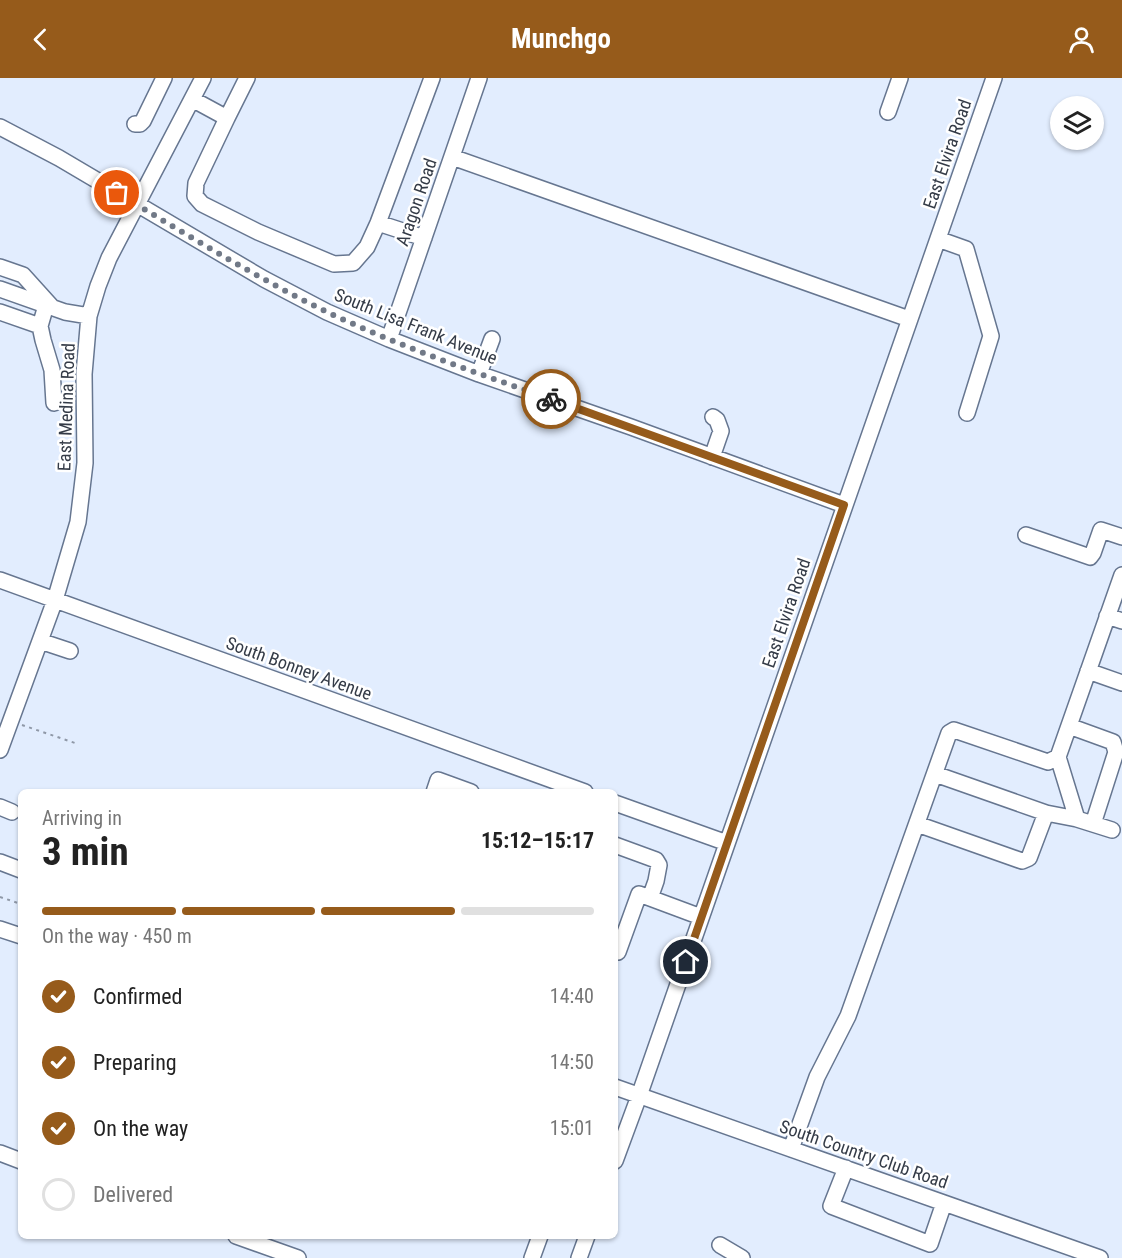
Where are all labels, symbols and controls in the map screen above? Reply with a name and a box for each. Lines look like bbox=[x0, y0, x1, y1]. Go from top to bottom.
icon: back bbox=[24, 23, 57, 56]
text: Munchgo bbox=[511, 23, 611, 55]
icon: person bbox=[1065, 23, 1098, 56]
map controls bbox=[1050, 96, 1104, 150]
button: layers bbox=[1050, 96, 1104, 150]
street label: East Elvira Road bbox=[918, 97, 976, 211]
street label: Aragon Road bbox=[391, 156, 441, 248]
pin bbox=[91, 167, 142, 218]
icon: bag bbox=[100, 176, 133, 209]
street label: South Lisa Frank Avenue bbox=[331, 284, 501, 368]
street label: East Medina Road bbox=[53, 343, 79, 471]
courier bbox=[521, 369, 581, 429]
icon: bike bbox=[535, 383, 568, 416]
street label: East Elvira Road bbox=[757, 556, 815, 670]
street label: South Bonney Avenue bbox=[223, 632, 375, 704]
text: Arriving in bbox=[42, 806, 122, 830]
text: 15:12–15:17 bbox=[481, 828, 594, 853]
text: 3 min bbox=[42, 829, 129, 875]
text: On the way · 450 m bbox=[42, 924, 192, 948]
pin bbox=[660, 936, 711, 987]
icon: home bbox=[669, 945, 702, 978]
icon: check bbox=[42, 980, 75, 1013]
text: Confirmed bbox=[93, 984, 182, 1009]
text: 14:40 bbox=[550, 984, 594, 1008]
icon: check bbox=[42, 1046, 75, 1079]
text: Preparing bbox=[93, 1050, 177, 1075]
text: 14:50 bbox=[550, 1050, 594, 1074]
icon: check bbox=[42, 1112, 75, 1145]
street label: South Country Club Road bbox=[777, 1115, 951, 1193]
text: On the way bbox=[93, 1116, 188, 1141]
text: 15:01 bbox=[550, 1116, 594, 1140]
text: Delivered bbox=[93, 1182, 173, 1207]

